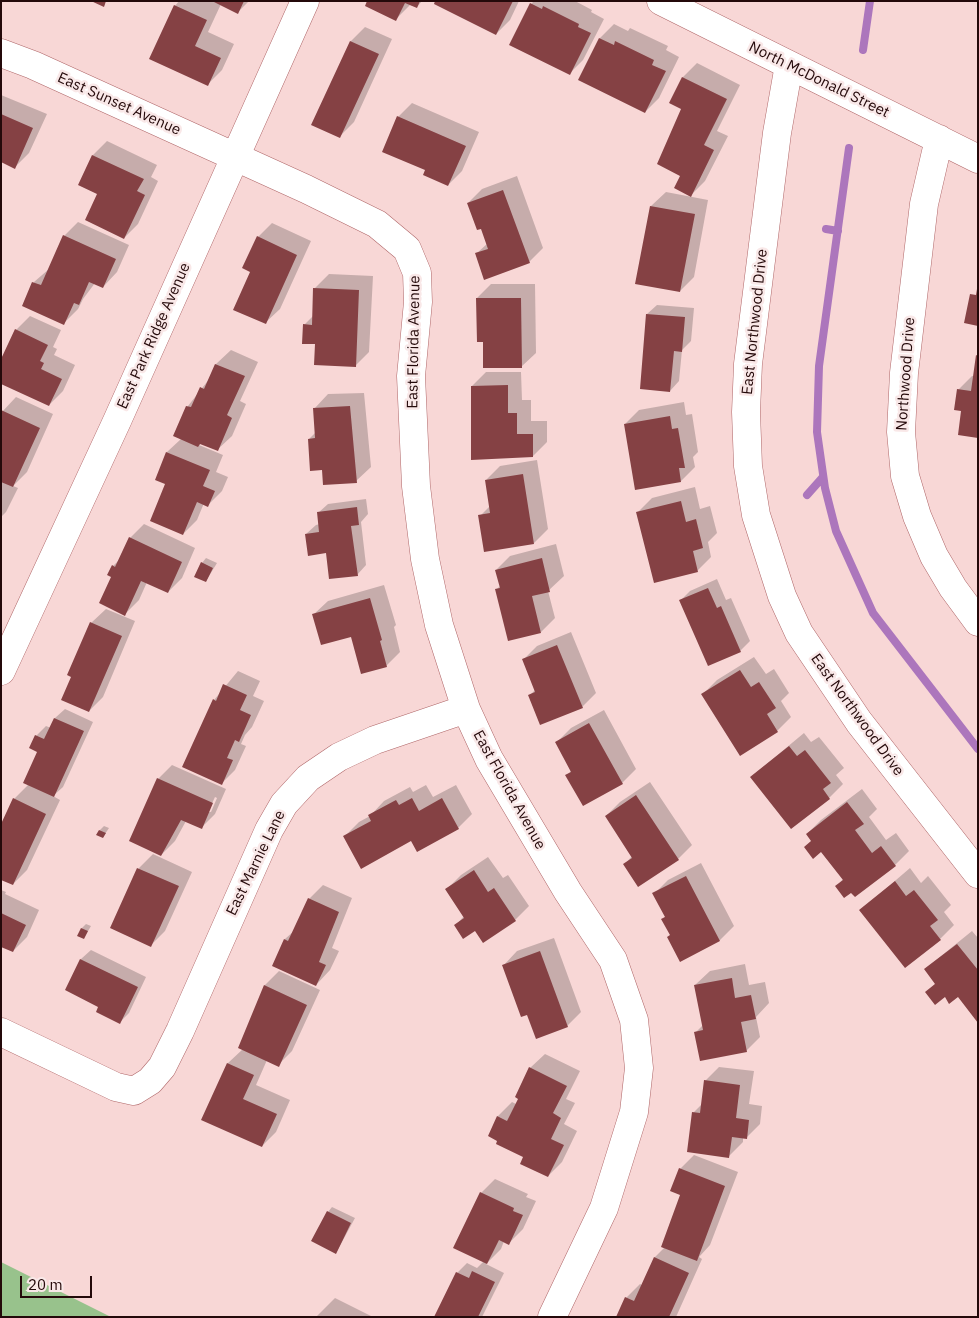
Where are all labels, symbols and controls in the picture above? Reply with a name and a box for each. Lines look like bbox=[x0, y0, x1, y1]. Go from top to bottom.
street label: North McDonald Street bbox=[746, 38, 892, 122]
street label: East Sunset Avenue bbox=[55, 69, 183, 139]
street label: East Northwood Drive bbox=[738, 248, 772, 396]
street label: East Park Ridge Avenue bbox=[114, 260, 194, 412]
street label: East Florida Avenue bbox=[404, 275, 424, 409]
street label: Northwood Drive bbox=[893, 317, 919, 431]
street label: East Northwood Drive bbox=[807, 651, 907, 779]
street label: East Florida Avenue bbox=[469, 727, 549, 853]
street label: East Marnie Lane bbox=[223, 807, 289, 919]
scale bar bbox=[22, 1266, 95, 1298]
text: 20 m bbox=[28, 1275, 63, 1294]

